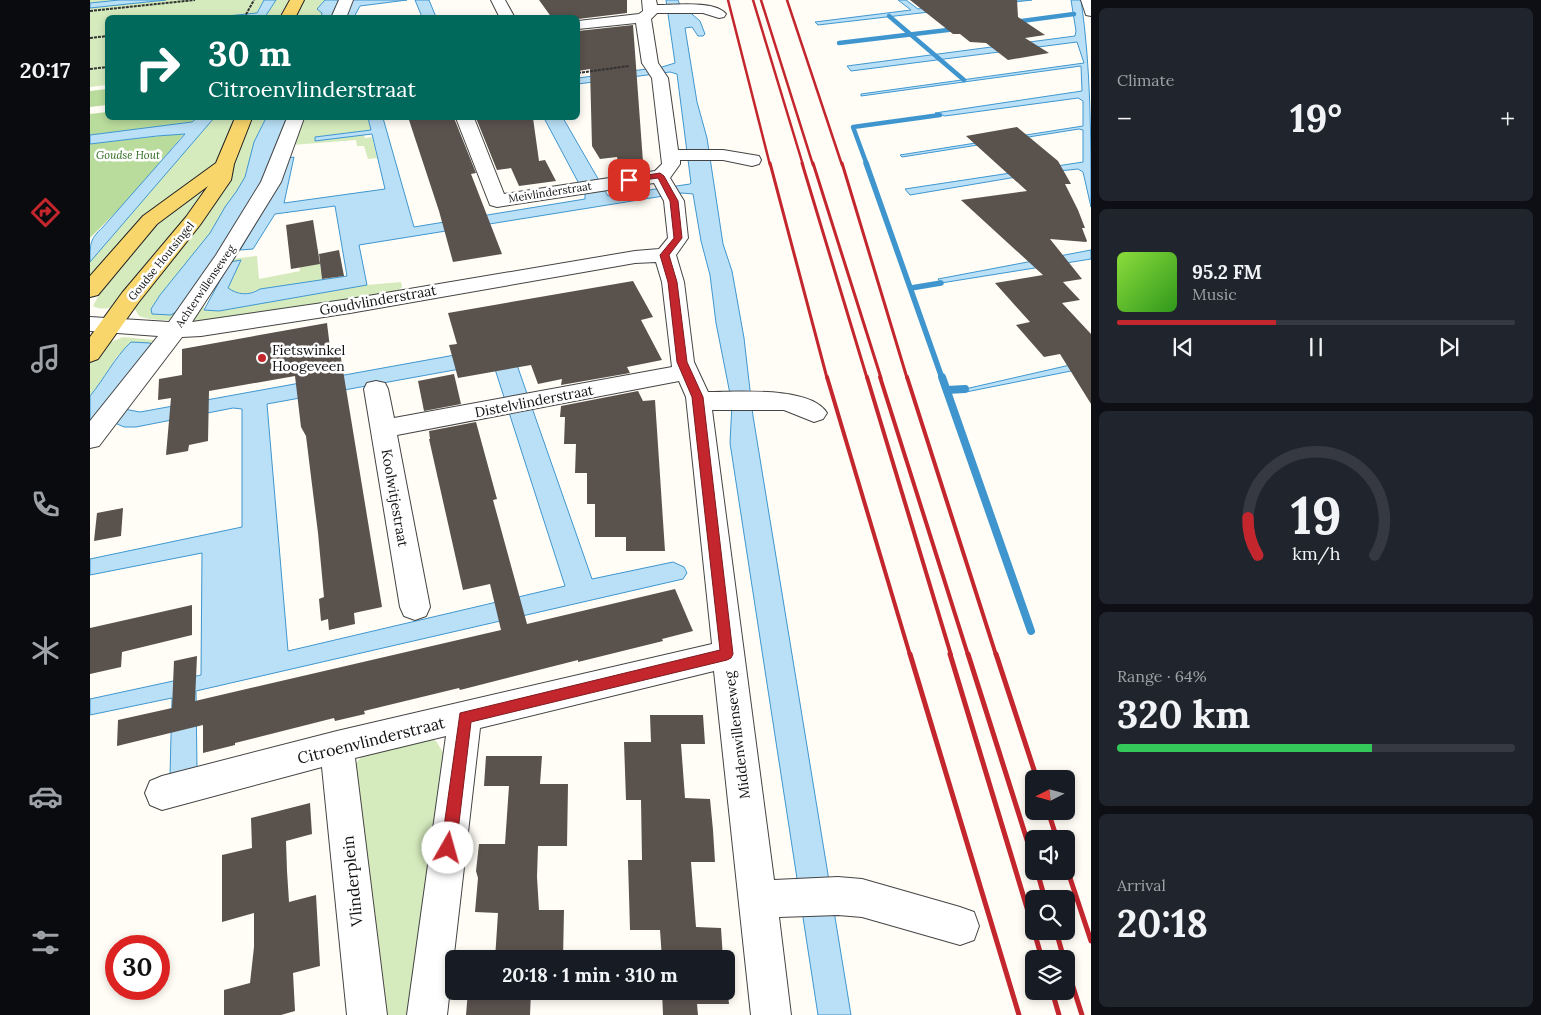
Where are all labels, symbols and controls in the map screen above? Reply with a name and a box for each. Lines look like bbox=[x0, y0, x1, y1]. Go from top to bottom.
text: 30 m bbox=[208, 31, 291, 76]
icon: right bbox=[125, 35, 190, 100]
text: 20:17 bbox=[20, 56, 70, 84]
text: Climate bbox=[1117, 70, 1174, 90]
text: Citroenvlinderstraat bbox=[208, 75, 416, 103]
text: 19° bbox=[1290, 94, 1342, 142]
text: − bbox=[1117, 101, 1132, 137]
text: + bbox=[1500, 101, 1515, 137]
park label: Goudse Hout bbox=[96, 148, 160, 162]
pin bbox=[608, 159, 650, 201]
icon: arrive bbox=[615, 166, 643, 194]
street label: Meivlinderstraat bbox=[507, 178, 593, 206]
icon: directions bbox=[28, 195, 63, 230]
street label: Goudse Houtsingel bbox=[125, 219, 197, 303]
street label: Achterwillenseweg bbox=[172, 241, 238, 331]
text: 95.2 FM bbox=[1192, 260, 1262, 284]
street label: Goudvlinderstraat bbox=[318, 281, 438, 319]
text: Music bbox=[1192, 284, 1237, 304]
icon: previous bbox=[1169, 333, 1197, 361]
icon: pause bbox=[1302, 333, 1330, 361]
icon: next bbox=[1435, 333, 1463, 361]
icon: music bbox=[28, 341, 63, 376]
place label: Fietswinkel Hoogeveen bbox=[272, 341, 346, 375]
marker: Fietswinkel Hoogeveen bbox=[256, 352, 268, 364]
street label: Distelvlinderstraat bbox=[473, 381, 595, 421]
street label: Koolwitjestraat bbox=[378, 448, 413, 549]
text: 19 bbox=[1290, 482, 1342, 548]
icon: phone bbox=[28, 487, 63, 522]
text: km/h bbox=[1292, 542, 1340, 565]
icon: climate bbox=[28, 633, 63, 668]
text: Range · 64% bbox=[1117, 666, 1207, 686]
street label: Middenwillenseweg bbox=[720, 670, 754, 800]
text: 320 km bbox=[1117, 690, 1250, 738]
street label: Citroenvlinderstraat bbox=[295, 712, 448, 768]
north arrow bbox=[1025, 770, 1075, 820]
map controls bbox=[1025, 770, 1075, 1000]
icon: car bbox=[28, 779, 63, 814]
position arrow bbox=[421, 821, 473, 873]
button: sound bbox=[1025, 830, 1075, 880]
street label: Vlinderplein bbox=[337, 834, 367, 928]
text: Arrival bbox=[1117, 875, 1166, 895]
button: search bbox=[1025, 890, 1075, 940]
text: 20:18 bbox=[1117, 899, 1208, 947]
icon: filters bbox=[28, 925, 63, 960]
speed limit sign: 30 bbox=[105, 935, 170, 1000]
button: layers bbox=[1025, 950, 1075, 1000]
text: 20:18 · 1 min · 310 m bbox=[502, 963, 678, 987]

